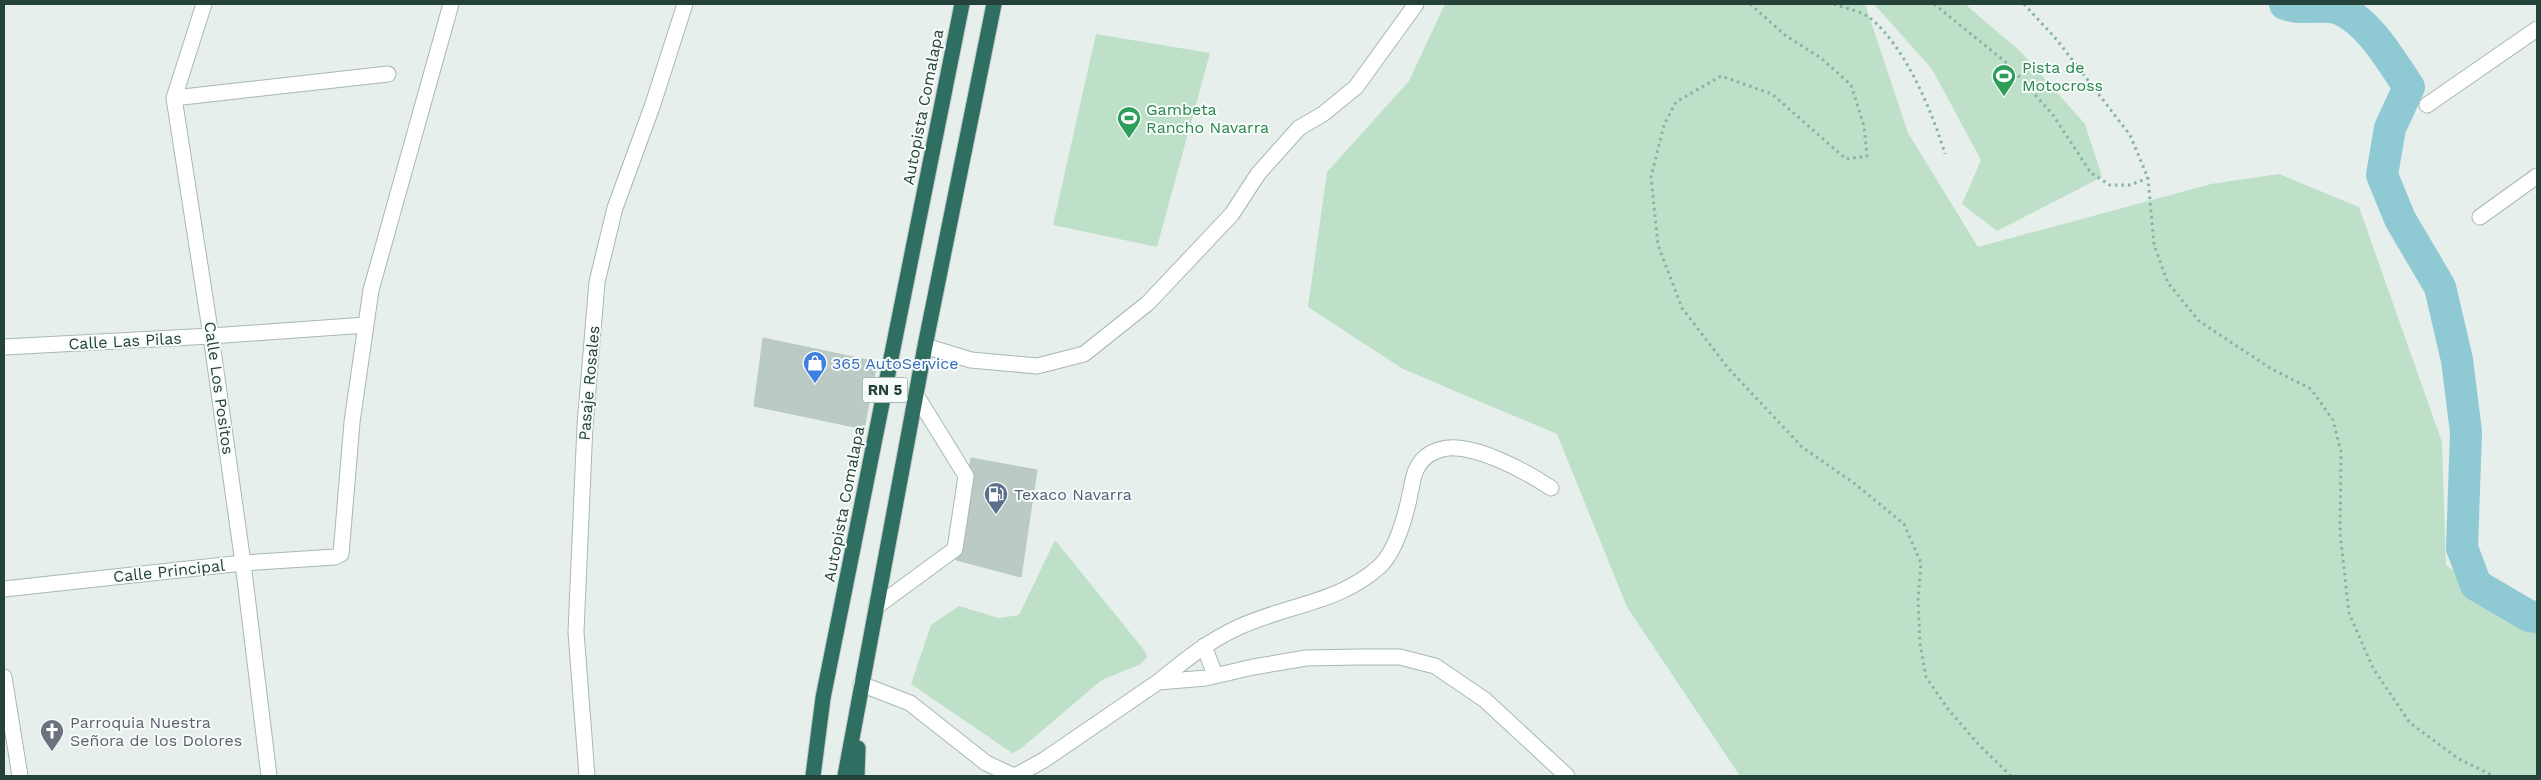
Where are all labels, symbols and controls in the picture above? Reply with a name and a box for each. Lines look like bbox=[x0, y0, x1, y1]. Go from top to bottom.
street label: Autopista Comalapa bbox=[899, 28, 947, 186]
place label: Pista de Motocross bbox=[2022, 58, 2103, 95]
sports icon: Pista de Motocross bbox=[1991, 63, 2017, 97]
place label: Gambeta Rancho Navarra bbox=[1146, 100, 1269, 137]
sports icon: Gambeta Rancho Navarra bbox=[1116, 105, 1142, 139]
street label: Calle Los Positos bbox=[200, 320, 238, 456]
street label: Pasaje Rosales bbox=[575, 325, 603, 441]
street label: Calle Las Pilas bbox=[68, 329, 182, 353]
shop icon: 365 AutoService bbox=[802, 350, 828, 384]
place label: 365 AutoService bbox=[832, 354, 958, 373]
road number: RN 5 bbox=[862, 378, 908, 402]
street label: Autopista Comalapa bbox=[820, 425, 868, 583]
fuel station icon: Texaco Navarra bbox=[983, 481, 1009, 515]
place label: Texaco Navarra bbox=[1014, 485, 1132, 504]
street label: Calle Principal bbox=[112, 556, 226, 586]
place label: Parroquia Nuestra Señora de los Dolores bbox=[70, 713, 242, 750]
church icon: Parroquia Nuestra Señora de los Dolores bbox=[39, 718, 65, 752]

